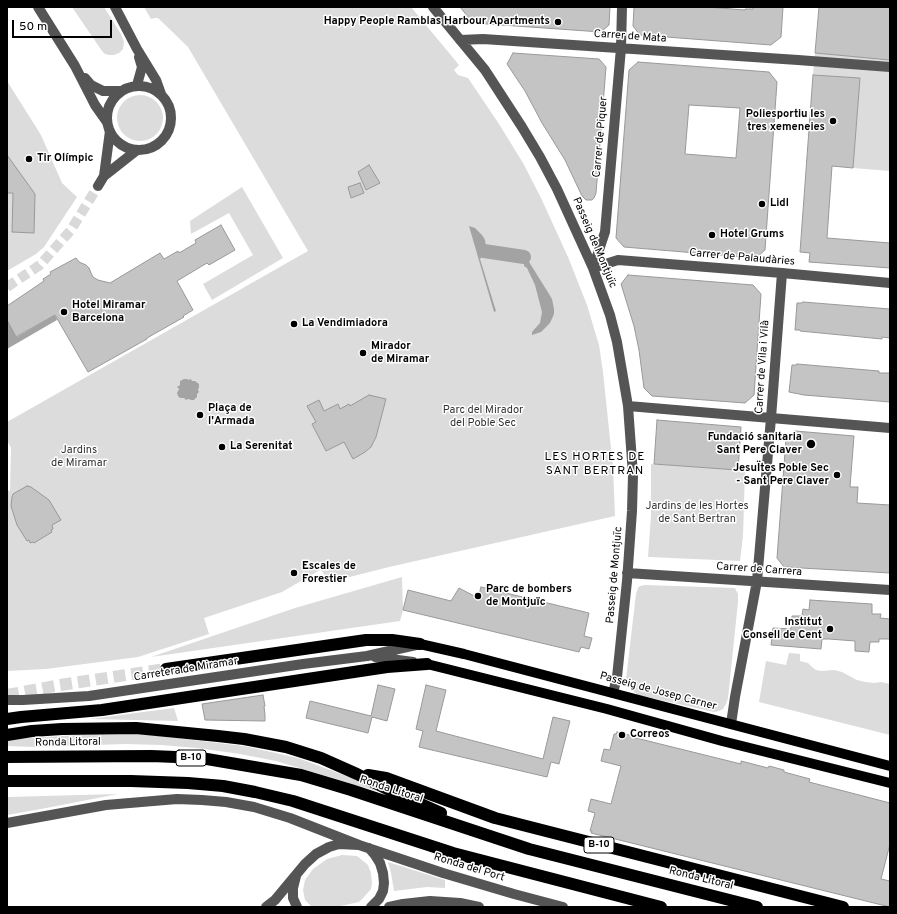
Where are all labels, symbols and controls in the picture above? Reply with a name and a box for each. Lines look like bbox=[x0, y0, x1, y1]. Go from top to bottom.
scale bar bbox=[14, 12, 114, 38]
place label: Happy People Ramblas Harbour Apartments bbox=[324, 15, 550, 29]
marker: Happy People Ramblas Harbour Apartments bbox=[553, 17, 563, 27]
text: 50 m bbox=[19, 19, 47, 35]
street label: Carrer de Mata bbox=[593, 28, 667, 46]
street label: Carrer de Piquer bbox=[591, 96, 611, 178]
place label: Poliesportiu les tres xemeneies bbox=[746, 108, 825, 134]
marker: Poliesportiu les tres xemeneies bbox=[828, 116, 838, 126]
place label: Tir Olímpic bbox=[37, 152, 93, 166]
marker: Tir Olímpic bbox=[24, 154, 34, 164]
street label: Passeig de Montjuïc bbox=[569, 196, 619, 290]
place label: Lidl bbox=[770, 197, 789, 211]
marker: Lidl bbox=[757, 199, 767, 209]
place label: Hotel Grums bbox=[720, 228, 784, 242]
marker: Hotel Grums bbox=[707, 230, 717, 240]
street label: Carrer de Palaudàries bbox=[689, 247, 795, 269]
place label: Hotel Miramar Barcelona bbox=[72, 299, 145, 325]
marker: Hotel Miramar Barcelona bbox=[59, 307, 69, 317]
place label: La Vendimiadora bbox=[302, 317, 388, 331]
marker: La Vendimiadora bbox=[289, 319, 299, 329]
street label: Carrer de Vila i Vilà bbox=[753, 320, 773, 414]
place label: Mirador de Miramar bbox=[371, 340, 429, 366]
marker: Mirador de Miramar bbox=[358, 348, 368, 358]
place label: Plaça de l'Armada bbox=[208, 402, 255, 428]
park label: Parc del Mirador del Poble Sec bbox=[443, 404, 523, 430]
marker: Plaça de l'Armada bbox=[195, 410, 205, 420]
place label: Fundació sanitaria Sant Pere Claver bbox=[708, 431, 802, 457]
marker: Fundació sanitaria Sant Pere Claver bbox=[805, 438, 817, 450]
place label: La Serenitat bbox=[230, 440, 292, 454]
marker: La Serenitat bbox=[217, 442, 227, 452]
park label: Jardins de Miramar bbox=[51, 444, 107, 470]
district label: LES HORTES DE SANT BERTRAN bbox=[545, 451, 645, 479]
place label: JesuÏtes Poble Sec - Sant Pere Claver bbox=[733, 462, 829, 488]
marker: JesuÏtes Poble Sec - Sant Pere Claver bbox=[832, 470, 842, 480]
park label: Jardins de les Hortes de Sant Bertran bbox=[645, 500, 749, 526]
street label: Passeig de Montjuïc bbox=[604, 526, 626, 624]
place label: Escales de Forestier bbox=[302, 560, 356, 586]
street label: Carrer de Carrera bbox=[716, 560, 802, 580]
marker: Escales de Forestier bbox=[289, 568, 299, 578]
place label: Parc de bombers de Montjuïc bbox=[486, 583, 572, 609]
marker: Parc de bombers de Montjuïc bbox=[473, 591, 483, 601]
place label: Institut Consell de Cent bbox=[743, 616, 822, 642]
marker: Institut Consell de Cent bbox=[825, 624, 835, 634]
street label: Carretera de Miramar bbox=[133, 655, 239, 685]
street label: Passeig de Josep Carner bbox=[598, 670, 718, 714]
place label: Correos bbox=[630, 728, 670, 742]
marker: Correos bbox=[617, 730, 627, 740]
street label: Ronda Litoral bbox=[35, 736, 101, 750]
road number: B-10 bbox=[176, 750, 206, 766]
street label: Ronda Litoral bbox=[358, 774, 424, 806]
road number: B-10 bbox=[584, 837, 614, 853]
street label: Ronda del Port bbox=[432, 851, 506, 885]
street label: Ronda Litoral bbox=[667, 865, 735, 893]

